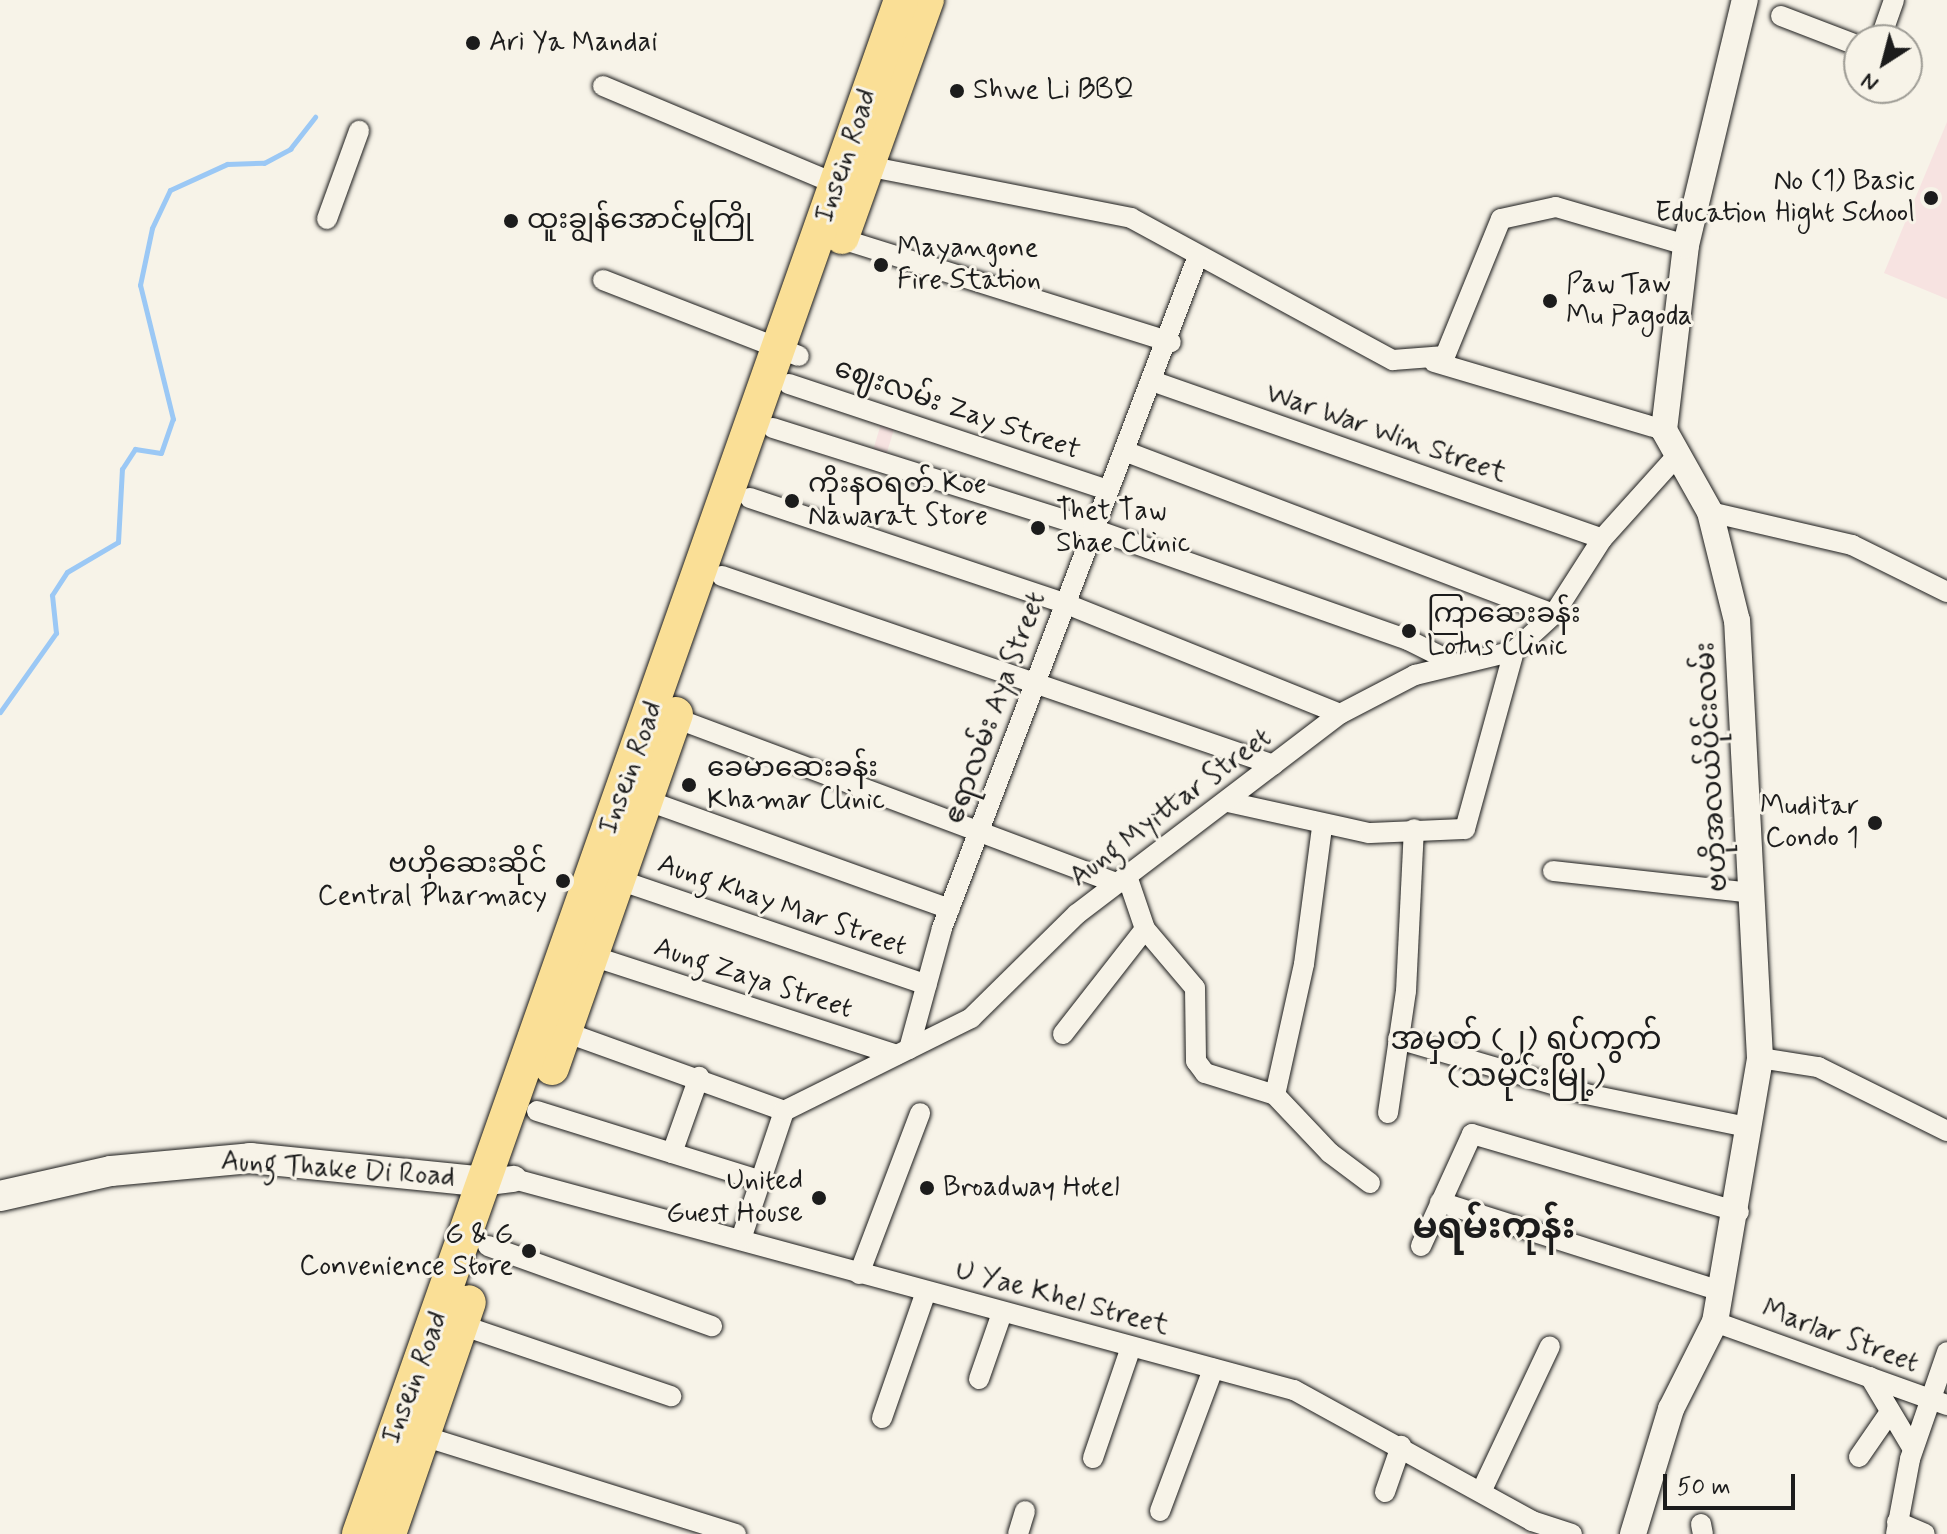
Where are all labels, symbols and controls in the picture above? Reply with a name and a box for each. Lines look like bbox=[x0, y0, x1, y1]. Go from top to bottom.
north arrow bbox=[1843, 24, 1923, 104]
place label: Ari Ya Mandai bbox=[489, 26, 662, 60]
marker: Ari Ya Mandai bbox=[464, 34, 482, 52]
text: N bbox=[1856, 66, 1884, 97]
place label: Shwe Li BBQ bbox=[973, 74, 1135, 108]
marker: Shwe Li BBQ bbox=[948, 82, 966, 100]
street label: Insein Road bbox=[809, 85, 885, 227]
place label: No (1) Basic Education Hight School bbox=[1650, 165, 1915, 231]
marker: No (1) Basic Education Hight School bbox=[1922, 189, 1940, 207]
place label: ထူးချွန်အောင်မူကြို bbox=[527, 204, 753, 238]
marker: ထူးချွန်အောင်မူကြို bbox=[502, 212, 520, 230]
place label: Mayangone Fire Station bbox=[897, 232, 1038, 298]
marker: Mayangone Fire Station bbox=[872, 256, 890, 274]
place label: Paw Taw Mu Pagoda bbox=[1566, 268, 1696, 334]
marker: Paw Taw Mu Pagoda bbox=[1541, 292, 1559, 310]
street label: ဈေးလမ်း Zay Street bbox=[830, 352, 1084, 468]
street label: War War Win Street bbox=[1261, 377, 1511, 491]
place label: ကိုးနဝရတ် Koe Nawarat Store bbox=[808, 468, 988, 534]
marker: ကိုးနဝရတ် Koe Nawarat Store bbox=[783, 492, 801, 510]
place label: Thet Taw Shae Clinic bbox=[1056, 495, 1190, 561]
marker: Thet Taw Shae Clinic bbox=[1027, 517, 1049, 539]
street label: ဧရာလမ်း Aya Street bbox=[938, 585, 1054, 831]
place label: ကြာဆေးခန်း Lotus Clinic bbox=[1427, 598, 1581, 664]
marker: ကြာဆေးခန်း Lotus Clinic bbox=[1398, 620, 1420, 642]
street label: ဗဟိုအလယ်ပိုင်းလမ်း bbox=[1690, 641, 1736, 893]
street label: Insein Road bbox=[593, 697, 671, 839]
street label: Aung Myittar Street bbox=[1061, 719, 1281, 897]
place label: ခေမာဆေးခန်း Khamar Clinic bbox=[707, 752, 889, 818]
marker: ခေမာဆေးခန်း Khamar Clinic bbox=[678, 774, 700, 796]
place label: Muditar Condo 1 bbox=[1760, 790, 1859, 856]
marker: Muditar Condo 1 bbox=[1866, 814, 1884, 832]
street label: Aung Khay Mar Street bbox=[648, 846, 916, 966]
place label: ဗဟိုဆေးဆိုင် Central Pharmacy bbox=[326, 848, 547, 914]
marker: ဗဟိုဆေးဆိုင် Central Pharmacy bbox=[554, 872, 572, 890]
street label: Aung Zaya Street bbox=[646, 930, 860, 1028]
district label: အမှတ် (၂) ရပ်ကွက် (သမိုင်းမြို့) bbox=[1390, 1022, 1662, 1097]
street label: Aung Thake Di Road bbox=[222, 1145, 454, 1195]
place label: United Guest House bbox=[666, 1165, 803, 1231]
place label: Broadway Hotel bbox=[943, 1171, 1120, 1205]
marker: Broadway Hotel bbox=[918, 1179, 936, 1197]
marker: United Guest House bbox=[810, 1189, 828, 1207]
district label: မရမ်းကုန်း bbox=[1412, 1207, 1576, 1251]
place label: G & G Convenience Store bbox=[297, 1218, 513, 1284]
marker: G & G Convenience Store bbox=[520, 1242, 538, 1260]
street label: U Yae Khel Street bbox=[951, 1254, 1173, 1344]
street label: Marlar Street bbox=[1755, 1292, 1925, 1382]
street label: Insein Road bbox=[376, 1307, 456, 1449]
scale bar bbox=[1667, 1458, 1799, 1508]
text: 50 m bbox=[1677, 1472, 1731, 1503]

